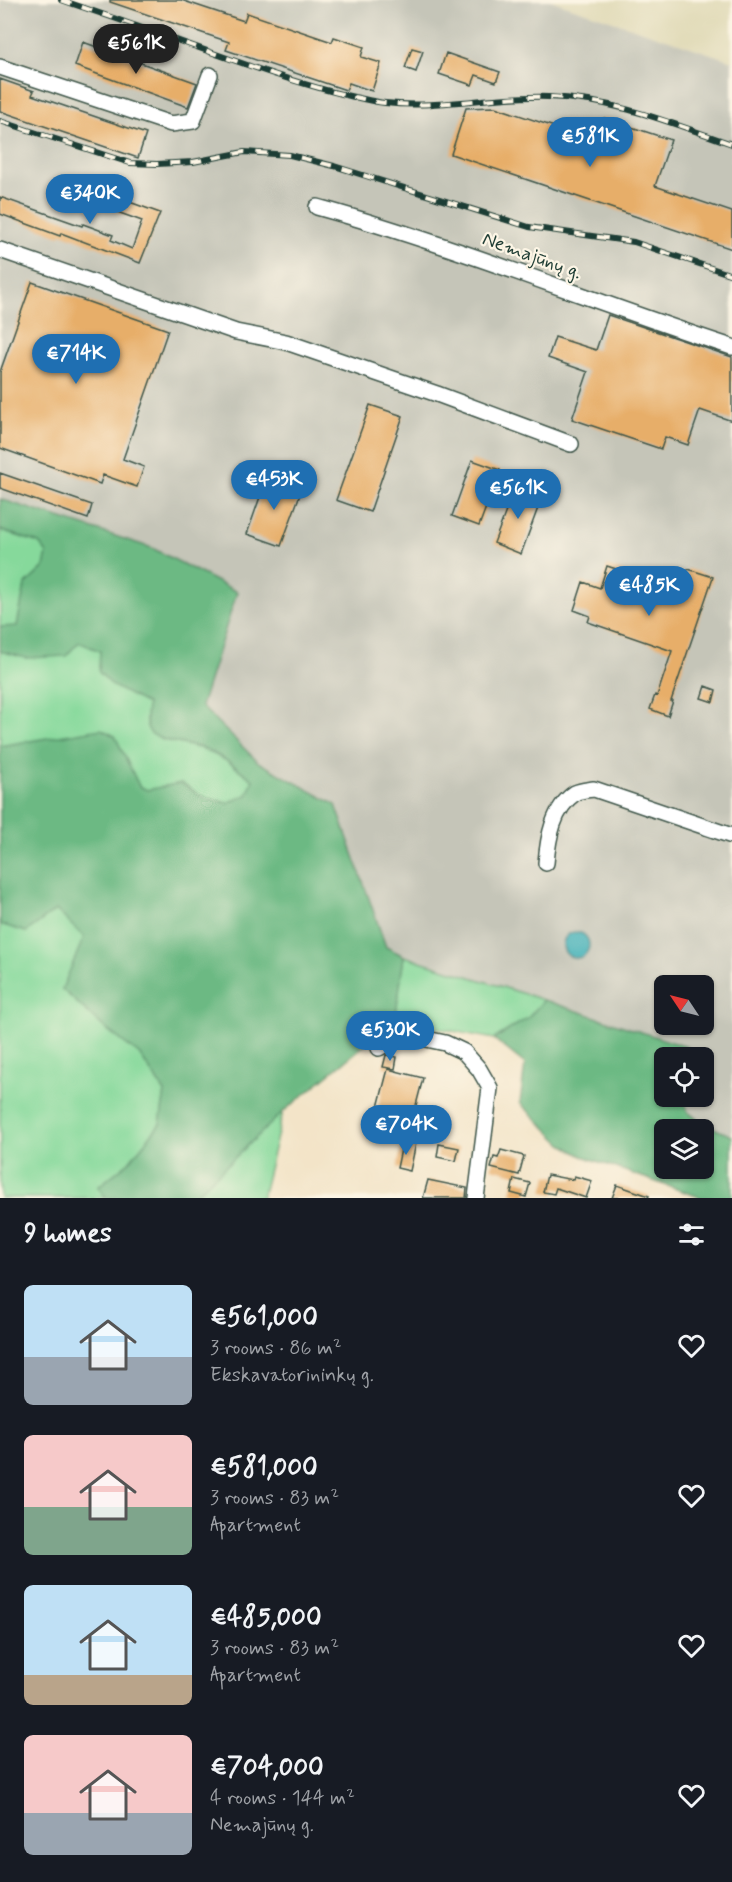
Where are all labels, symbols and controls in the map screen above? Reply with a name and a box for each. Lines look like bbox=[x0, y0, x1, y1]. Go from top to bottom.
pin: €561K bbox=[94, 24, 178, 75]
text: €561K bbox=[107, 30, 165, 57]
pin: €581K bbox=[548, 117, 632, 168]
text: €581K bbox=[561, 123, 619, 150]
pin: €340K bbox=[48, 174, 132, 225]
text: €340K bbox=[60, 180, 120, 207]
street label: Nemajūnų g. bbox=[479, 226, 585, 286]
pin: €714K bbox=[34, 334, 118, 385]
text: €714K bbox=[46, 340, 106, 367]
pin: €453K bbox=[232, 460, 316, 511]
text: €453K bbox=[245, 466, 303, 493]
pin: €561K bbox=[476, 469, 560, 520]
text: €561K bbox=[489, 475, 547, 502]
pin: €485K bbox=[607, 566, 691, 617]
text: €485K bbox=[619, 572, 679, 599]
north arrow bbox=[654, 975, 714, 1035]
map controls bbox=[654, 975, 714, 1179]
pin: €530K bbox=[348, 1011, 432, 1062]
text: €530K bbox=[360, 1017, 420, 1044]
button: locate bbox=[654, 1047, 714, 1107]
pin: €704K bbox=[364, 1105, 448, 1156]
text: €704K bbox=[375, 1111, 437, 1138]
button: layers bbox=[654, 1119, 714, 1179]
text: 9 homes bbox=[24, 1217, 112, 1251]
icon: filters bbox=[675, 1218, 708, 1251]
text: €561,000 bbox=[210, 1301, 318, 1335]
icon: home bbox=[72, 1309, 144, 1381]
icon: heart bbox=[675, 1329, 708, 1362]
text: 3 rooms · 86 m² bbox=[210, 1335, 342, 1362]
text: Ekskavatorininkų g. bbox=[210, 1362, 374, 1389]
text: €581,000 bbox=[210, 1451, 318, 1485]
icon: home bbox=[72, 1459, 144, 1531]
icon: heart bbox=[675, 1479, 708, 1512]
text: 3 rooms · 83 m² bbox=[210, 1485, 339, 1512]
text: Apartment bbox=[210, 1512, 301, 1539]
text: €485,000 bbox=[210, 1601, 322, 1635]
icon: home bbox=[72, 1609, 144, 1681]
icon: heart bbox=[675, 1629, 708, 1662]
text: 3 rooms · 83 m² bbox=[210, 1635, 339, 1662]
text: Apartment bbox=[210, 1662, 301, 1689]
text: €704,000 bbox=[210, 1751, 324, 1785]
icon: home bbox=[72, 1759, 144, 1831]
icon: heart bbox=[675, 1779, 708, 1812]
text: 4 rooms · 144 m² bbox=[210, 1785, 355, 1812]
text: Nemajūnų g. bbox=[210, 1812, 314, 1839]

